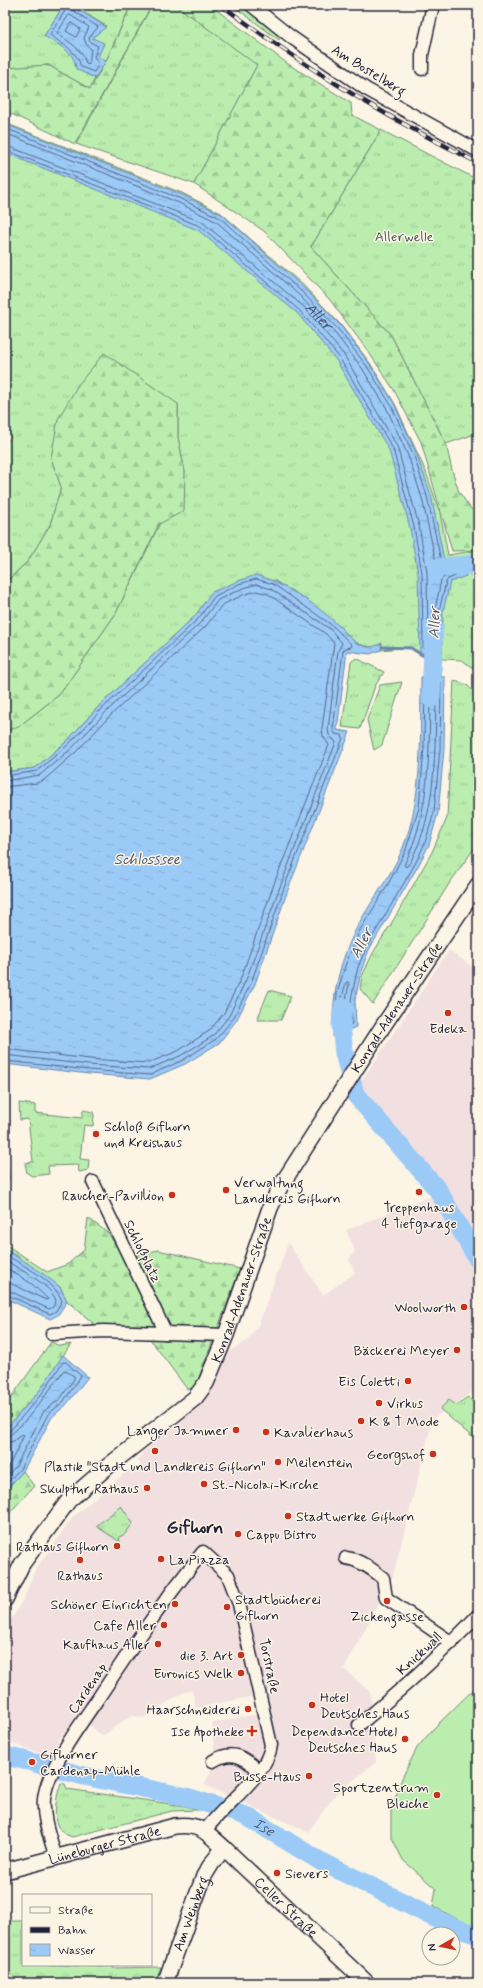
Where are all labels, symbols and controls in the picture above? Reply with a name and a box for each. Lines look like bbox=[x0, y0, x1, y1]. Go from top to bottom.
street label: Am Bostelberg bbox=[327, 41, 409, 103]
park label: Allerwelle bbox=[375, 228, 433, 246]
water label: Aller bbox=[300, 299, 338, 337]
water label: Aller bbox=[424, 605, 446, 639]
water label: Schlosssee bbox=[114, 850, 181, 870]
water label: Aller bbox=[346, 923, 379, 962]
street label: Konrad-Adenauer-Straße bbox=[347, 939, 447, 1077]
marker: Edeka bbox=[443, 1008, 453, 1018]
place label: Edeka bbox=[429, 1020, 467, 1038]
place label: Schloß Gifhorn und Kreishaus bbox=[104, 1118, 191, 1152]
marker: Schloß Gifhorn und Kreishaus bbox=[91, 1129, 101, 1139]
place label: Verwaltung Landkreis Gifhorn bbox=[234, 1174, 341, 1208]
marker: Verwaltung Landkreis Gifhorn bbox=[221, 1185, 231, 1195]
place label: Raucher-Pavillion bbox=[62, 1187, 164, 1205]
marker: Treppenhaus 4 Tiefgarage bbox=[414, 1187, 424, 1197]
marker: Raucher-Pavillion bbox=[167, 1190, 177, 1200]
place label: Treppenhaus 4 Tiefgarage bbox=[381, 1199, 457, 1235]
street label: Konrad-Adenauer-Straße bbox=[208, 1214, 276, 1365]
street label: Schloßplatz bbox=[119, 1217, 165, 1286]
place label: Woolworth bbox=[394, 1299, 456, 1317]
marker: Woolworth bbox=[459, 1302, 469, 1312]
place label: Bäckerei Meyer bbox=[354, 1342, 449, 1360]
marker: Bäckerei Meyer bbox=[452, 1345, 462, 1355]
place label: Eis Coletti bbox=[338, 1373, 400, 1391]
marker: Eis Coletti bbox=[403, 1376, 413, 1386]
place label: Virkus bbox=[387, 1395, 423, 1413]
marker: Virkus bbox=[374, 1398, 384, 1408]
place label: K & T Mode bbox=[369, 1413, 439, 1431]
marker: K & T Mode bbox=[356, 1416, 366, 1426]
place label: Langer Jammer bbox=[127, 1422, 228, 1441]
place label: Kavalierhaus bbox=[274, 1424, 354, 1442]
marker: Langer Jammer bbox=[231, 1425, 241, 1435]
marker: Kavalierhaus bbox=[261, 1427, 271, 1437]
marker: Plastik "Stadt und Landkreis Gifhorn" bbox=[150, 1446, 160, 1456]
place label: Georgshof bbox=[367, 1446, 425, 1465]
marker: Georgshof bbox=[428, 1449, 438, 1459]
place label: Meilenstein bbox=[286, 1454, 353, 1472]
marker: Meilenstein bbox=[273, 1457, 283, 1467]
place label: Plastik "Stadt und Landkreis Gifhorn" bbox=[44, 1458, 266, 1476]
place label: St.-Nicolai-Kirche bbox=[212, 1476, 319, 1494]
marker: St.-Nicolai-Kirche bbox=[199, 1479, 209, 1489]
place label: Skulptur Rathaus bbox=[40, 1480, 139, 1498]
marker: Skulptur Rathaus bbox=[142, 1483, 152, 1493]
place label: Stadtwerke Gifhorn bbox=[296, 1508, 414, 1526]
marker: Stadtwerke Gifhorn bbox=[283, 1511, 293, 1521]
district label: Gifhorn bbox=[167, 1516, 223, 1540]
place label: Cappu Bistro bbox=[246, 1526, 316, 1544]
marker: Cappu Bistro bbox=[233, 1529, 243, 1539]
place label: Rathaus Gifhorn bbox=[16, 1538, 109, 1556]
marker: Rathaus Gifhorn bbox=[112, 1541, 122, 1551]
place label: La Piazza bbox=[169, 1551, 229, 1569]
marker: La Piazza bbox=[156, 1554, 166, 1564]
marker: Rathaus bbox=[75, 1555, 85, 1565]
place label: Rathaus bbox=[57, 1567, 103, 1585]
place label: Stadtbücherei Gifhorn bbox=[235, 1591, 321, 1625]
place label: Schöner Einrichten bbox=[50, 1596, 167, 1614]
marker: Zickengasse bbox=[382, 1596, 392, 1606]
marker: Schöner Einrichten bbox=[170, 1599, 180, 1609]
marker: Stadtbücherei Gifhorn bbox=[222, 1602, 232, 1612]
place label: Zickengasse bbox=[350, 1608, 424, 1628]
place label: Cafe Aller bbox=[93, 1617, 156, 1635]
marker: Cafe Aller bbox=[159, 1620, 169, 1630]
street label: Knickwall bbox=[393, 1628, 446, 1679]
place label: Kaufhaus Aller bbox=[63, 1636, 150, 1654]
street label: Torstraße bbox=[254, 1637, 284, 1695]
marker: Kaufhaus Aller bbox=[153, 1639, 163, 1649]
place label: die 3. Art bbox=[180, 1647, 233, 1665]
marker: die 3. Art bbox=[236, 1650, 246, 1660]
street label: Cardenap bbox=[64, 1660, 111, 1718]
place label: Euronics Welk bbox=[153, 1665, 233, 1683]
marker: Euronics Welk bbox=[236, 1668, 246, 1678]
place label: Hotel Deutsches Haus bbox=[320, 1689, 410, 1723]
marker: Hotel Deutsches Haus bbox=[307, 1700, 317, 1710]
place label: Haarschneiderei bbox=[147, 1701, 240, 1719]
marker: Haarschneiderei bbox=[243, 1704, 253, 1714]
place label: Ise Apotheke bbox=[171, 1723, 244, 1742]
place label: Dependance Hotel Deutsches Haus bbox=[291, 1723, 397, 1757]
marker: Ise Apotheke bbox=[247, 1726, 257, 1736]
marker: Dependance Hotel Deutsches Haus bbox=[400, 1734, 410, 1744]
place label: Gifhorner Cardenap-Mühle bbox=[40, 1746, 140, 1780]
marker: Gifhorner Cardenap-Mühle bbox=[27, 1757, 37, 1767]
place label: Busse-Haus bbox=[233, 1768, 301, 1786]
marker: Busse-Haus bbox=[304, 1771, 314, 1781]
place label: Sportzentrum Bleiche bbox=[333, 1779, 429, 1813]
marker: Sportzentrum Bleiche bbox=[432, 1790, 442, 1800]
water label: Ise bbox=[249, 1814, 279, 1842]
street label: Lüneburger Straße bbox=[47, 1822, 163, 1869]
place label: Sievers bbox=[285, 1865, 328, 1883]
marker: Sievers bbox=[272, 1868, 282, 1878]
street label: Celler Straße bbox=[250, 1873, 321, 1942]
street label: Am Weinberg bbox=[169, 1874, 215, 1954]
legend bbox=[22, 1894, 152, 1966]
text: Straße bbox=[58, 1903, 93, 1919]
text: Bahn bbox=[58, 1923, 88, 1939]
north arrow bbox=[421, 1926, 461, 1966]
text: Wasser bbox=[58, 1943, 96, 1959]
text: N bbox=[425, 1943, 440, 1952]

